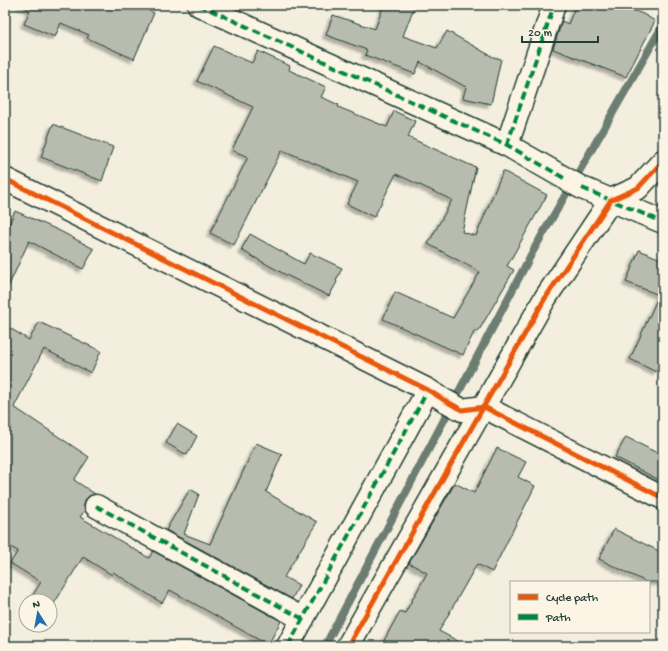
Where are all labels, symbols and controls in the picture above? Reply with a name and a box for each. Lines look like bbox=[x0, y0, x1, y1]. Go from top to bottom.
scale bar bbox=[522, 18, 598, 44]
text: 20 m bbox=[528, 27, 553, 41]
legend bbox=[510, 581, 650, 633]
text: Cycle path bbox=[546, 592, 599, 606]
north arrow bbox=[18, 593, 58, 633]
text: N bbox=[32, 599, 41, 612]
text: Path bbox=[545, 612, 571, 626]

